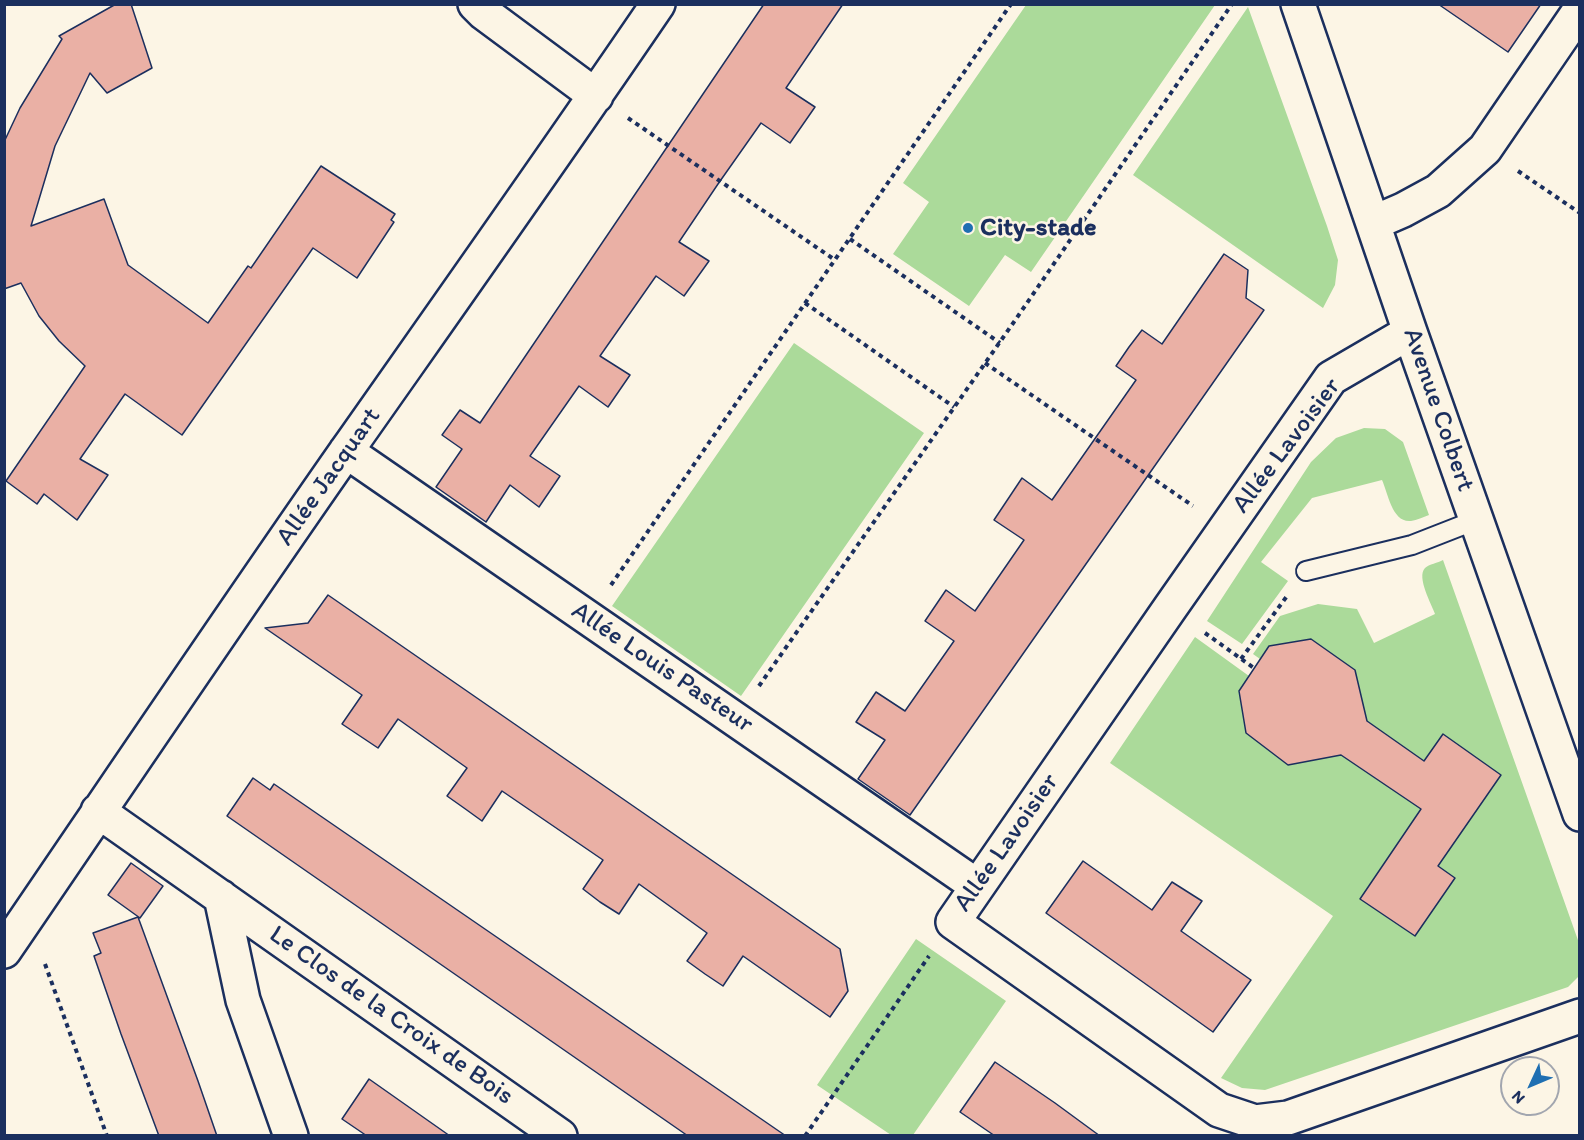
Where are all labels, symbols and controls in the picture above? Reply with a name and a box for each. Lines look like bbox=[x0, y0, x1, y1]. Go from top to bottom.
place label: City-stade bbox=[980, 212, 1096, 244]
marker: City-stade bbox=[961, 221, 975, 235]
street label: Avenue Colbert bbox=[1395, 324, 1481, 496]
street label: Allée Lavoisier bbox=[1226, 372, 1348, 520]
street label: Allée Jacquart bbox=[270, 402, 388, 552]
street label: Allée Louis Pasteur bbox=[565, 596, 759, 740]
street label: Allée Lavoisier bbox=[948, 768, 1066, 918]
street label: Le Clos de la Croix de Bois bbox=[263, 920, 519, 1112]
north arrow bbox=[1500, 1056, 1560, 1116]
text: N bbox=[1508, 1087, 1529, 1108]

